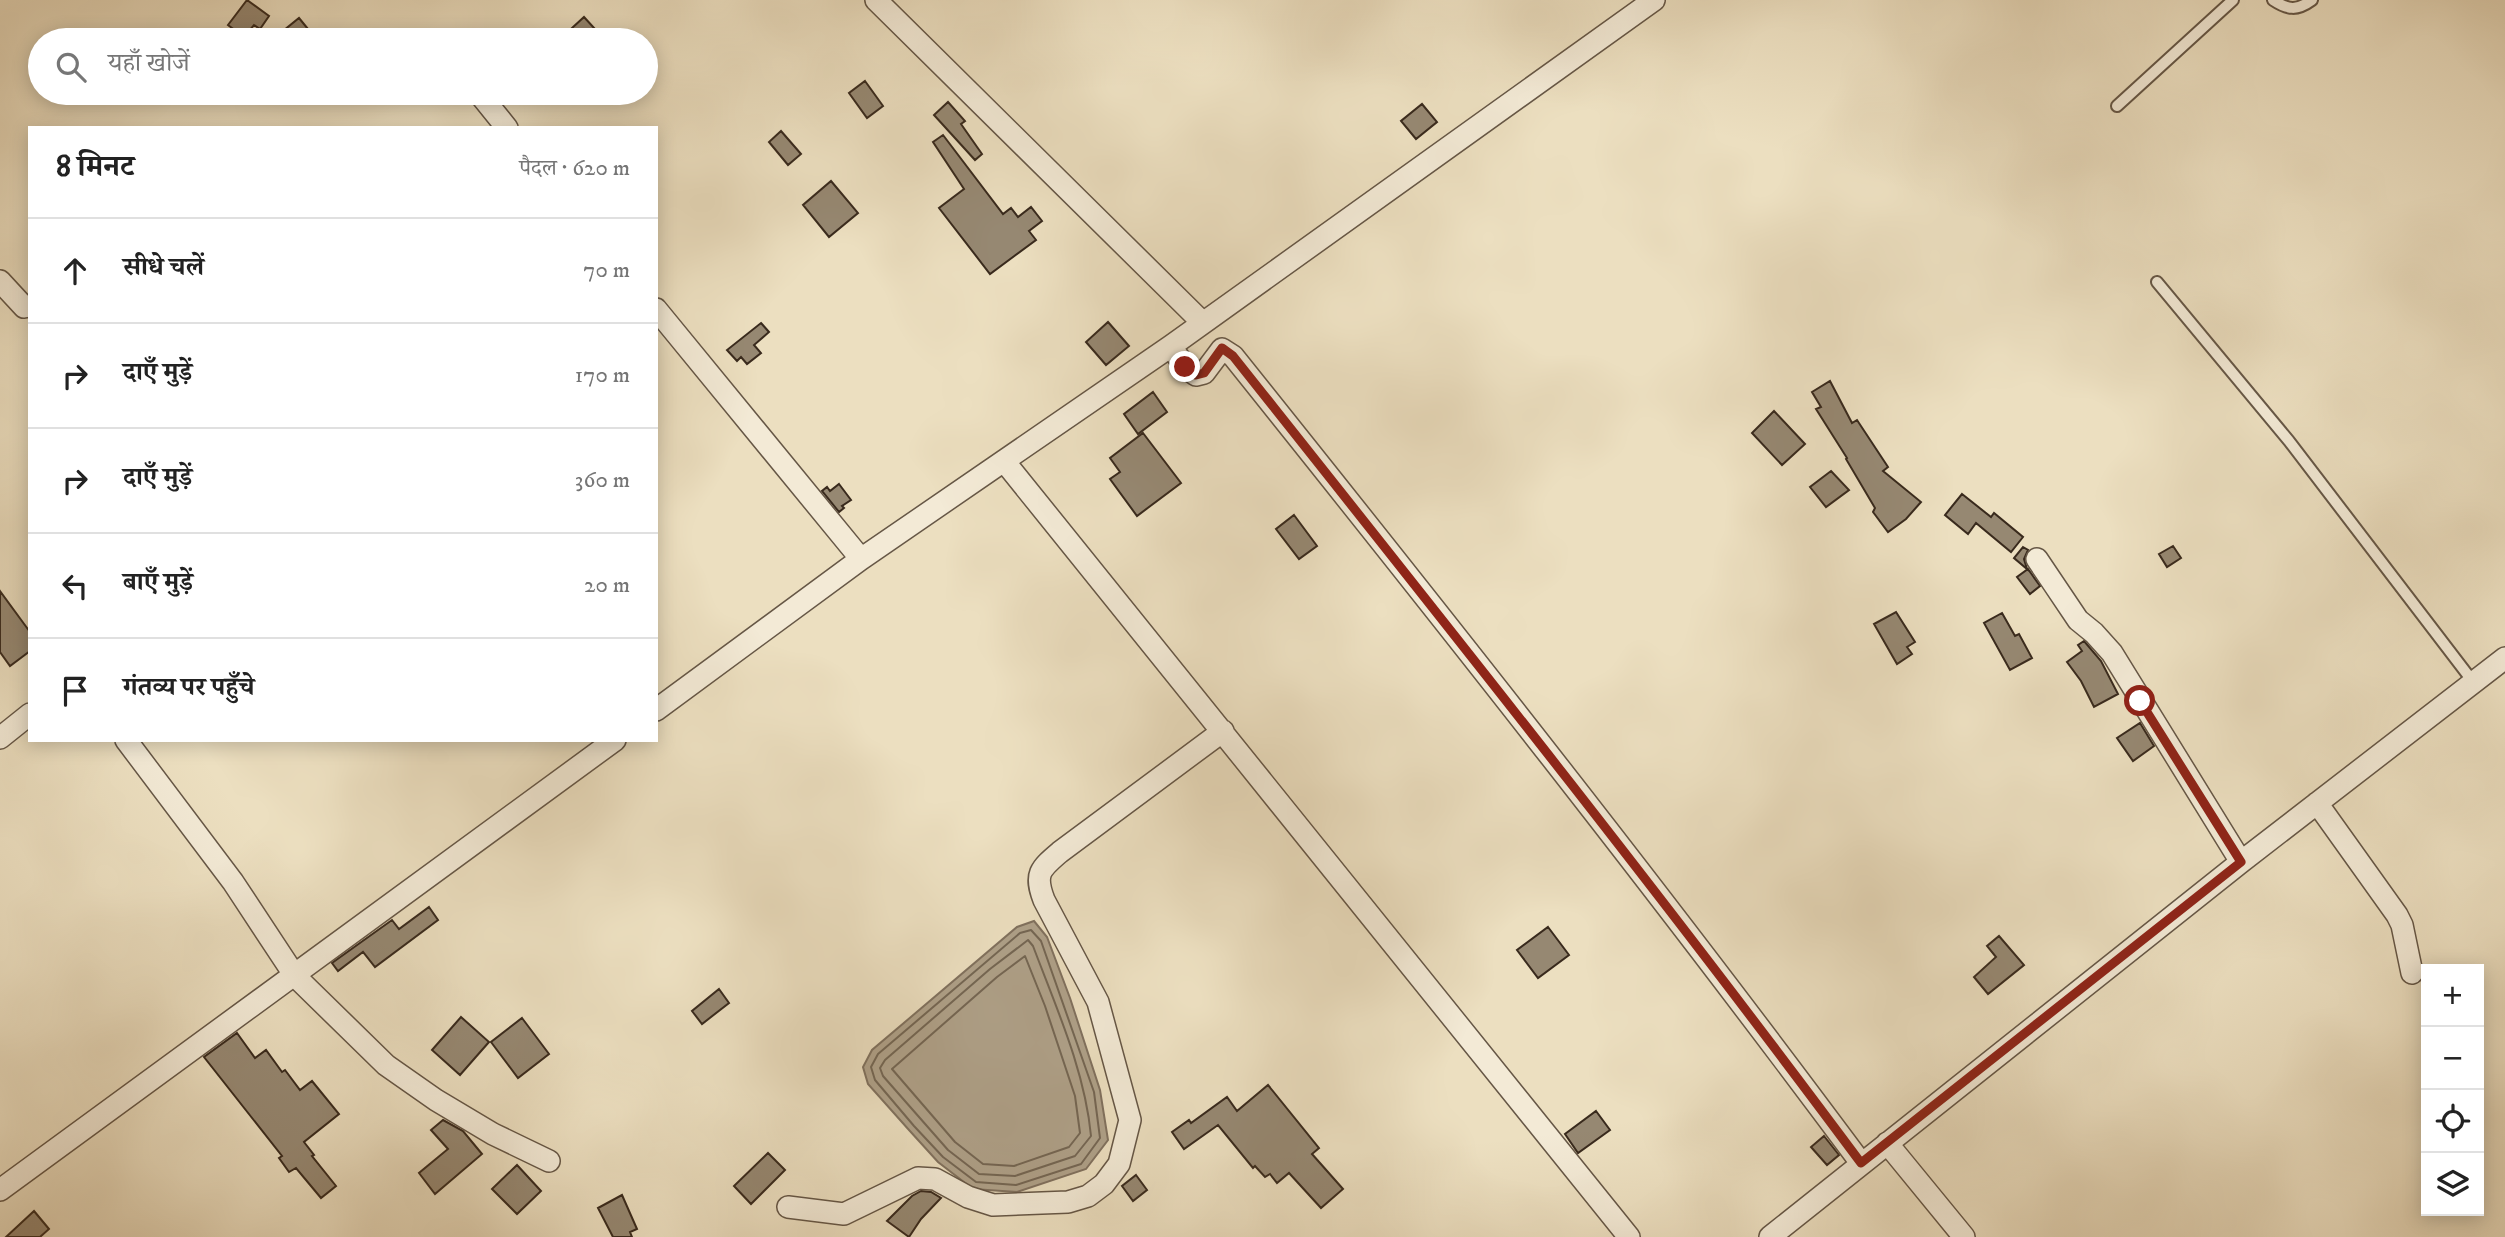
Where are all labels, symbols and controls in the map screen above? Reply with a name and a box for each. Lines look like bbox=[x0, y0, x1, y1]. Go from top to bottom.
search box bbox=[28, 28, 658, 105]
text: यहाँ खोजें bbox=[108, 47, 190, 80]
icon: search bbox=[52, 48, 90, 86]
text: 8 मिनट bbox=[56, 149, 134, 186]
text: पैदल · 620 m bbox=[519, 154, 630, 183]
text: सीधे चलें bbox=[123, 251, 204, 284]
icon: ahead bbox=[56, 252, 94, 290]
text: 70 m bbox=[583, 256, 630, 285]
route end bbox=[1169, 351, 1200, 382]
text: दाएँ मुड़ें bbox=[123, 356, 192, 389]
icon: right bbox=[56, 357, 94, 395]
text: 170 m bbox=[575, 361, 630, 390]
text: दाएँ मुड़ें bbox=[123, 461, 192, 494]
icon: right bbox=[56, 462, 94, 500]
text: 360 m bbox=[575, 466, 630, 495]
text: बाएँ मुड़ें bbox=[123, 566, 193, 599]
icon: left bbox=[56, 567, 94, 605]
text: 20 m bbox=[584, 571, 630, 600]
text: गंतव्य पर पहुँचे bbox=[123, 671, 254, 704]
icon: arrive bbox=[56, 672, 94, 710]
route start bbox=[2124, 685, 2155, 716]
map controls bbox=[2421, 964, 2484, 1216]
button: + bbox=[2421, 964, 2484, 1027]
button: − bbox=[2421, 1027, 2484, 1090]
button: locate bbox=[2421, 1090, 2484, 1153]
button: layers bbox=[2421, 1153, 2484, 1216]

